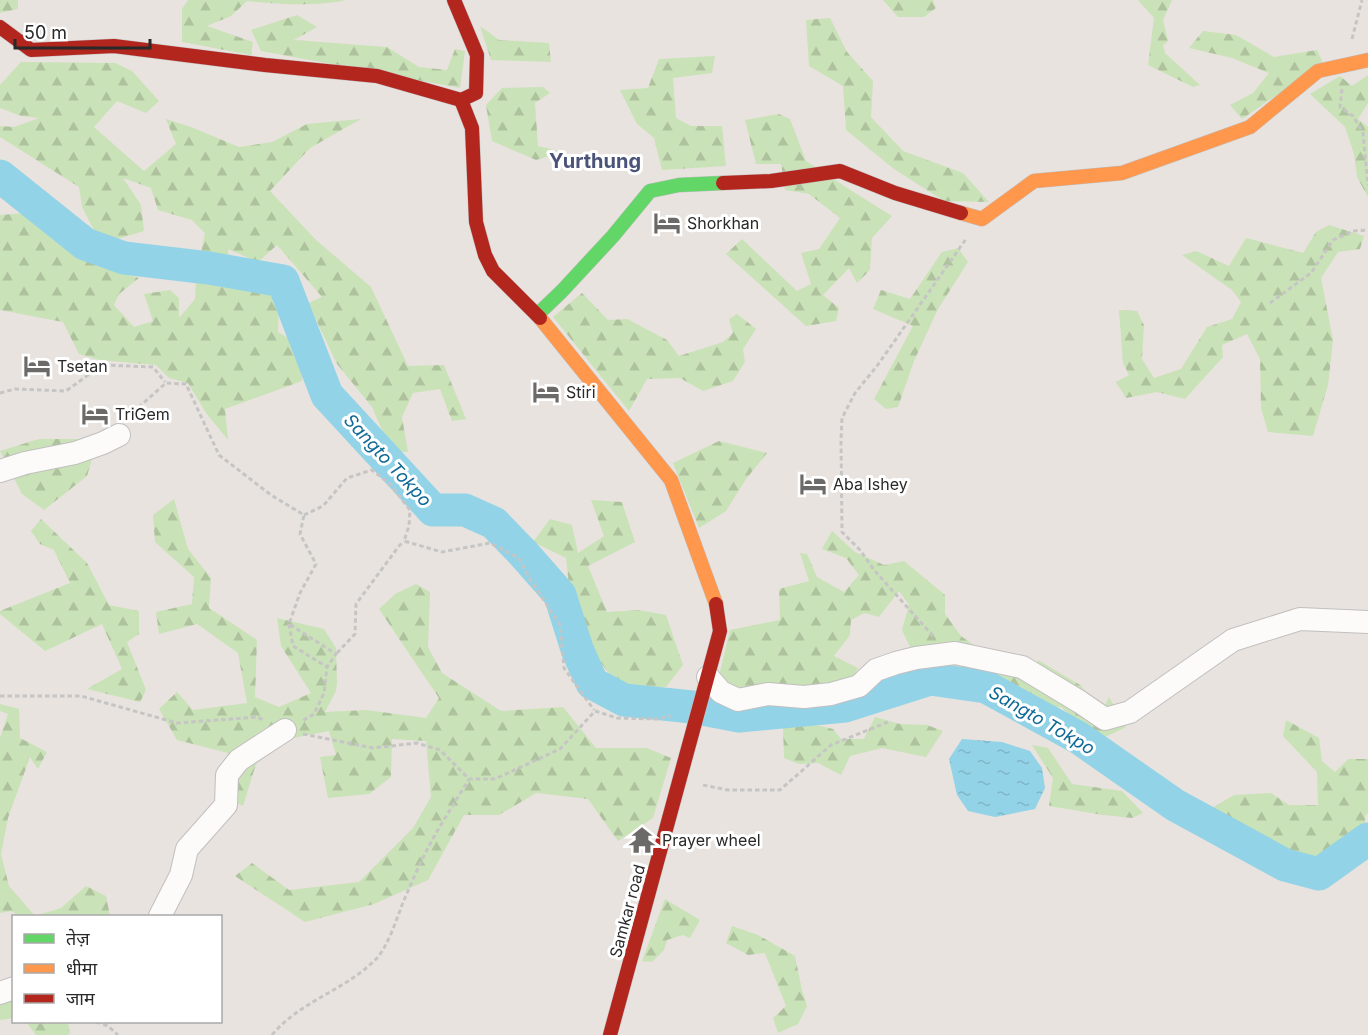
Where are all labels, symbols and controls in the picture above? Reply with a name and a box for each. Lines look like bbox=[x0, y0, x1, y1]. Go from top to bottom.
scale bar bbox=[15, 12, 150, 50]
text: 50 m bbox=[24, 22, 67, 43]
district label: Yurthung bbox=[549, 149, 641, 173]
hotel icon: Shorkhan bbox=[652, 208, 682, 238]
place label: Shorkhan bbox=[687, 213, 759, 233]
hotel icon: Tsetan bbox=[22, 351, 52, 381]
place label: Tsetan bbox=[57, 356, 108, 376]
hotel icon: Stiri bbox=[531, 377, 561, 407]
place label: Stiri bbox=[566, 382, 596, 402]
hotel icon: TriGem bbox=[80, 399, 110, 429]
place label: TriGem bbox=[115, 404, 170, 424]
water label: Sangto Tokpo bbox=[340, 409, 436, 511]
hotel icon: Aba Ishey bbox=[798, 469, 828, 499]
place label: Aba Ishey bbox=[833, 474, 908, 494]
water label: Sangto Tokpo bbox=[985, 681, 1099, 759]
temple icon: Prayer wheel bbox=[627, 825, 657, 855]
place label: Prayer wheel bbox=[662, 830, 761, 850]
street label: Samkar road bbox=[605, 862, 649, 960]
legend bbox=[12, 915, 222, 1023]
text: तेज़ bbox=[66, 928, 90, 949]
text: धीमा bbox=[66, 958, 97, 979]
text: जाम bbox=[66, 988, 96, 1009]

